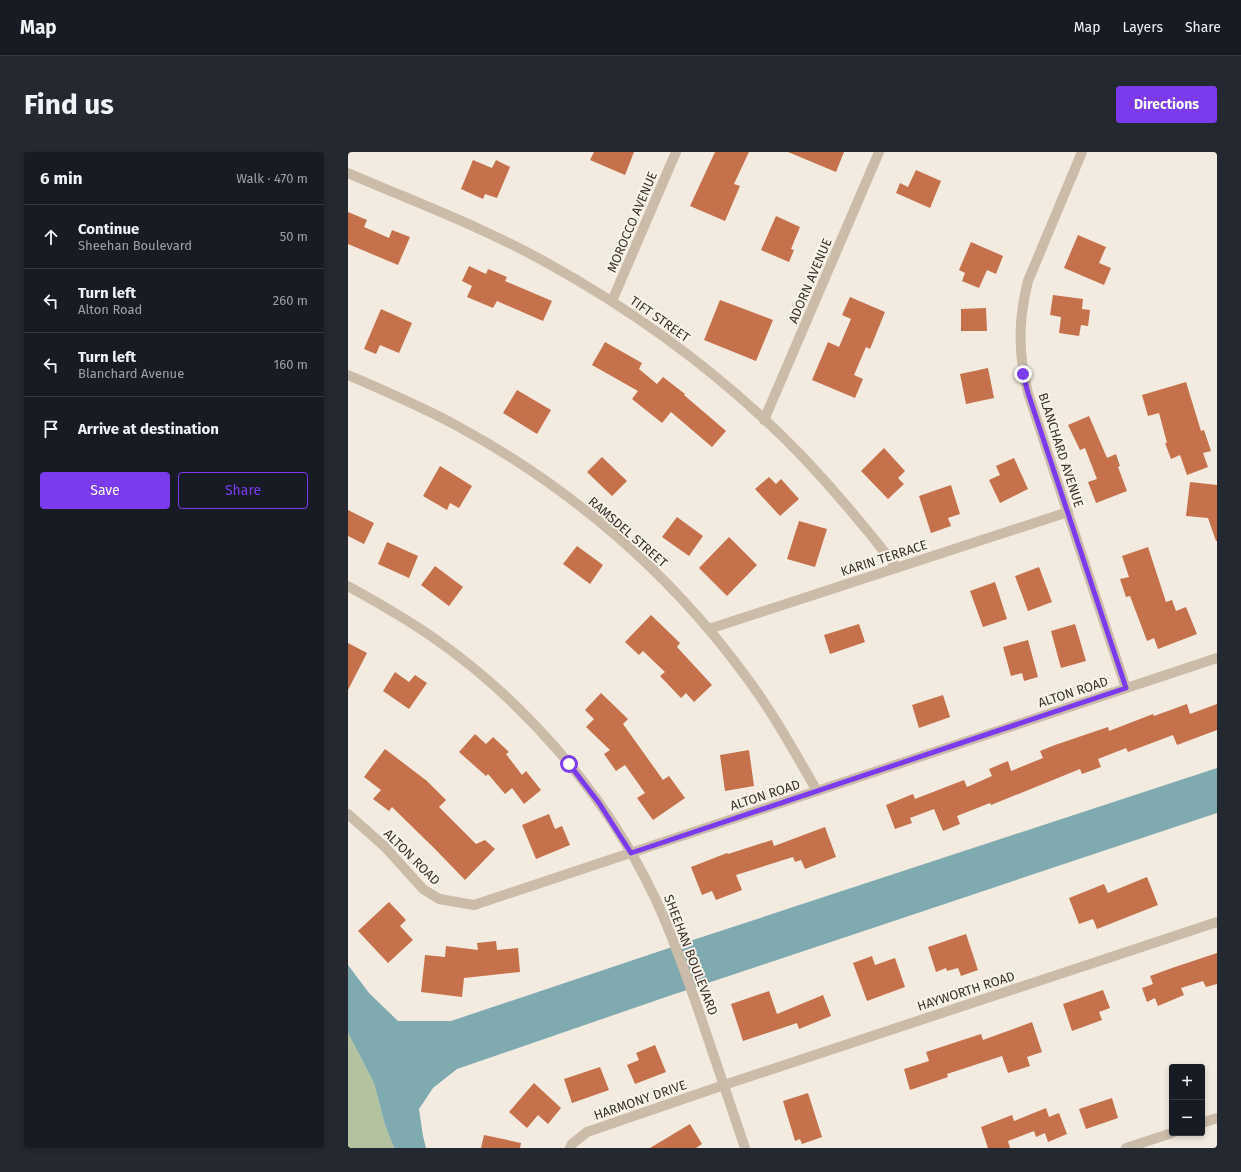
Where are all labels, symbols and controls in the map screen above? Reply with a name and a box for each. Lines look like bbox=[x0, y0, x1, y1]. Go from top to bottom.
text: Map bbox=[20, 16, 57, 39]
text: Map bbox=[1074, 19, 1100, 36]
text: Layers bbox=[1122, 19, 1163, 36]
text: Share bbox=[1185, 19, 1221, 36]
button: Directions bbox=[1116, 86, 1217, 123]
text: Find us bbox=[24, 88, 114, 121]
text: 6 min bbox=[40, 168, 83, 189]
street label: MOROCCO AVENUE bbox=[604, 169, 660, 275]
text: Walk · 470 m bbox=[236, 171, 308, 186]
text: Continue bbox=[78, 220, 139, 238]
icon: ahead bbox=[40, 226, 62, 248]
text: 50 m bbox=[280, 229, 308, 244]
street label: ADORN AVENUE bbox=[785, 236, 835, 326]
text: Sheehan Boulevard bbox=[78, 238, 192, 253]
text: Turn left bbox=[78, 284, 136, 302]
icon: left bbox=[40, 290, 62, 312]
text: 260 m bbox=[273, 293, 308, 308]
street label: TIFT STREET bbox=[627, 293, 693, 345]
text: Alton Road bbox=[78, 302, 142, 317]
text: Turn left bbox=[78, 348, 136, 366]
icon: left bbox=[40, 354, 62, 376]
text: 160 m bbox=[274, 357, 308, 372]
route end bbox=[1014, 365, 1032, 383]
text: Blanchard Avenue bbox=[78, 366, 184, 381]
street label: BLANCHARD AVENUE bbox=[1035, 391, 1087, 509]
icon: arrive bbox=[40, 418, 62, 440]
text: Arrive at destination bbox=[78, 420, 219, 438]
button: Save bbox=[40, 472, 170, 509]
button: Share bbox=[178, 472, 308, 509]
street label: RAMSDEL STREET bbox=[585, 494, 671, 571]
street label: KARIN TERRACE bbox=[839, 537, 929, 579]
street label: ALTON ROAD bbox=[1036, 674, 1110, 710]
route start bbox=[560, 755, 578, 773]
street label: ALTON ROAD bbox=[728, 777, 802, 813]
street label: ALTON ROAD bbox=[381, 826, 443, 888]
street label: SHEEHAN BOULEVARD bbox=[661, 893, 721, 1017]
street label: HAYWORTH ROAD bbox=[915, 968, 1017, 1014]
map controls bbox=[1169, 1064, 1205, 1136]
button: + bbox=[1169, 1064, 1205, 1100]
street label: HARMONY DRIVE bbox=[592, 1077, 688, 1123]
button: − bbox=[1169, 1100, 1205, 1136]

